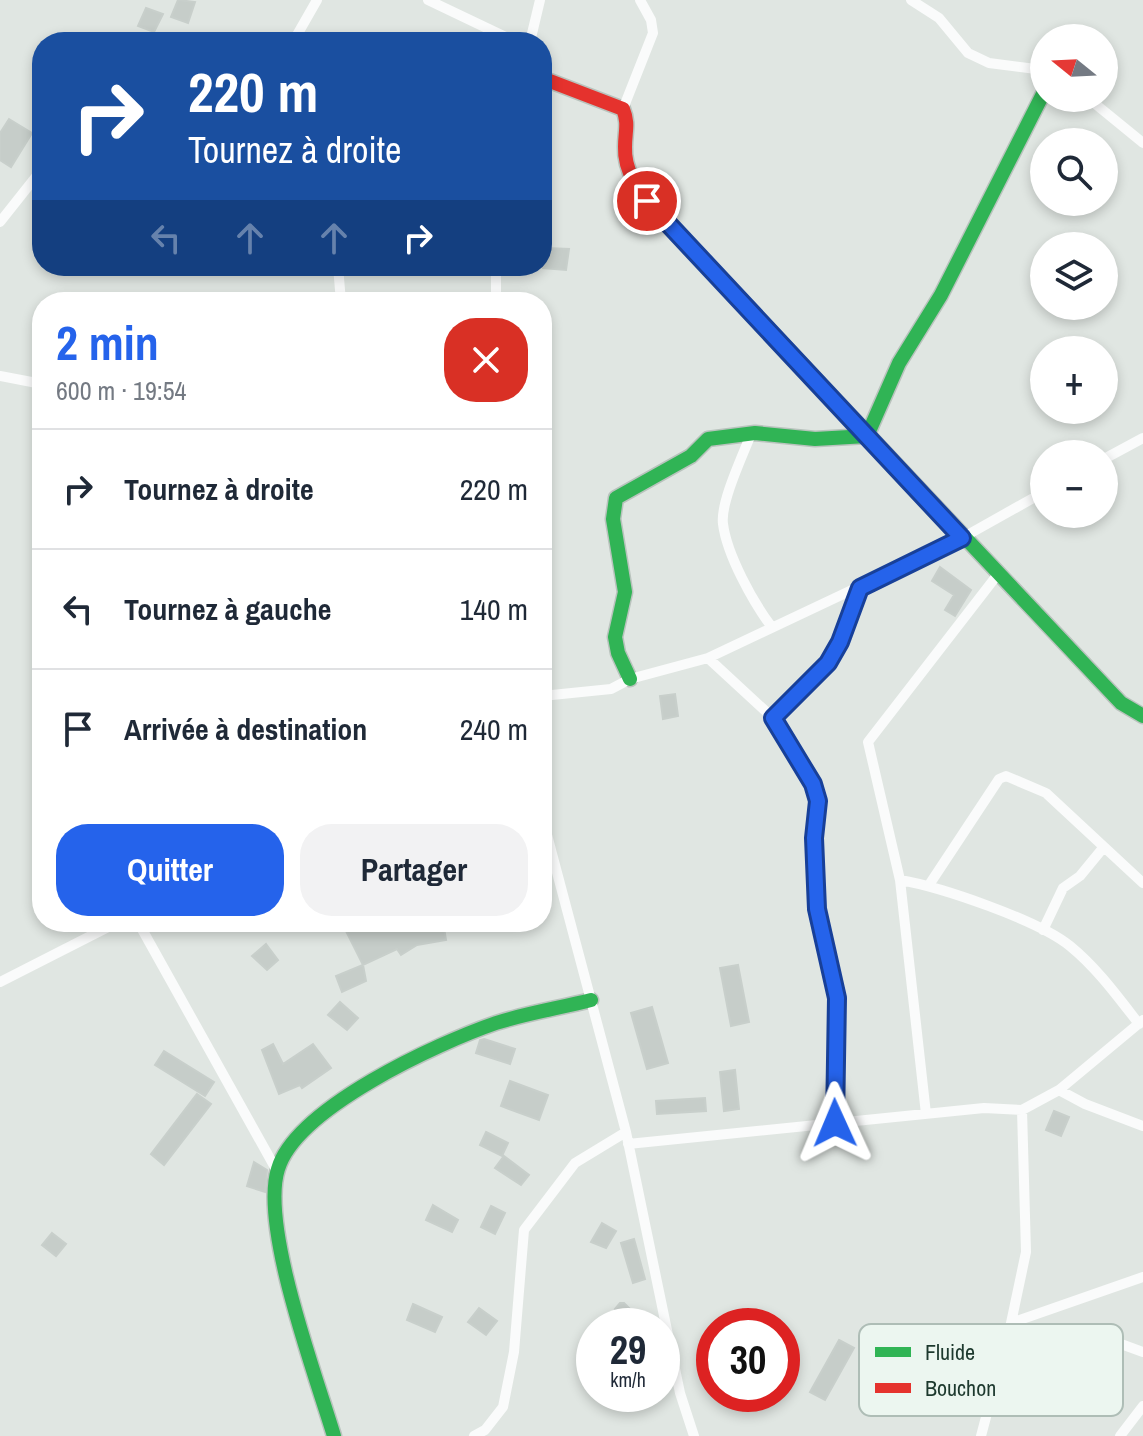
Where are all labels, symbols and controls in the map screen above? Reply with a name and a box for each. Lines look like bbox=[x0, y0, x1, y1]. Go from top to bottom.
north arrow bbox=[1030, 24, 1118, 112]
map controls bbox=[1030, 24, 1118, 528]
text: 220 m bbox=[188, 54, 318, 129]
icon: right bbox=[56, 64, 160, 168]
text: Tournez à droite bbox=[188, 126, 401, 174]
button: search bbox=[1030, 128, 1118, 216]
pin bbox=[613, 167, 681, 235]
icon: arrive bbox=[625, 179, 669, 223]
icon: left bbox=[144, 216, 188, 260]
icon: ahead bbox=[228, 216, 272, 260]
icon: ahead bbox=[312, 216, 356, 260]
icon: right bbox=[396, 216, 440, 260]
button: layers bbox=[1030, 232, 1118, 320]
text: 2 min bbox=[56, 310, 159, 375]
button: close bbox=[444, 318, 528, 402]
button: + bbox=[1030, 336, 1118, 424]
text: 600 m · 19:54 bbox=[56, 373, 186, 408]
button: − bbox=[1030, 440, 1118, 528]
icon: right bbox=[56, 467, 100, 511]
text: Tournez à droite bbox=[124, 469, 314, 509]
text: 220 m bbox=[460, 469, 528, 509]
icon: left bbox=[56, 587, 100, 631]
text: Tournez à gauche bbox=[124, 589, 331, 629]
text: 140 m bbox=[460, 589, 528, 629]
icon: arrive bbox=[56, 707, 100, 751]
text: Arrivée à destination bbox=[124, 709, 367, 749]
text: 240 m bbox=[460, 709, 528, 749]
button: Quitter bbox=[56, 824, 284, 916]
button: Partager bbox=[300, 824, 528, 916]
position arrow bbox=[793, 1081, 877, 1165]
speed limit sign: 30 bbox=[696, 1308, 800, 1412]
text: 29 bbox=[610, 1323, 646, 1376]
legend bbox=[859, 1324, 1123, 1416]
text: Fluide bbox=[925, 1337, 975, 1367]
text: km/h bbox=[610, 1366, 646, 1393]
text: Bouchon bbox=[925, 1373, 996, 1403]

